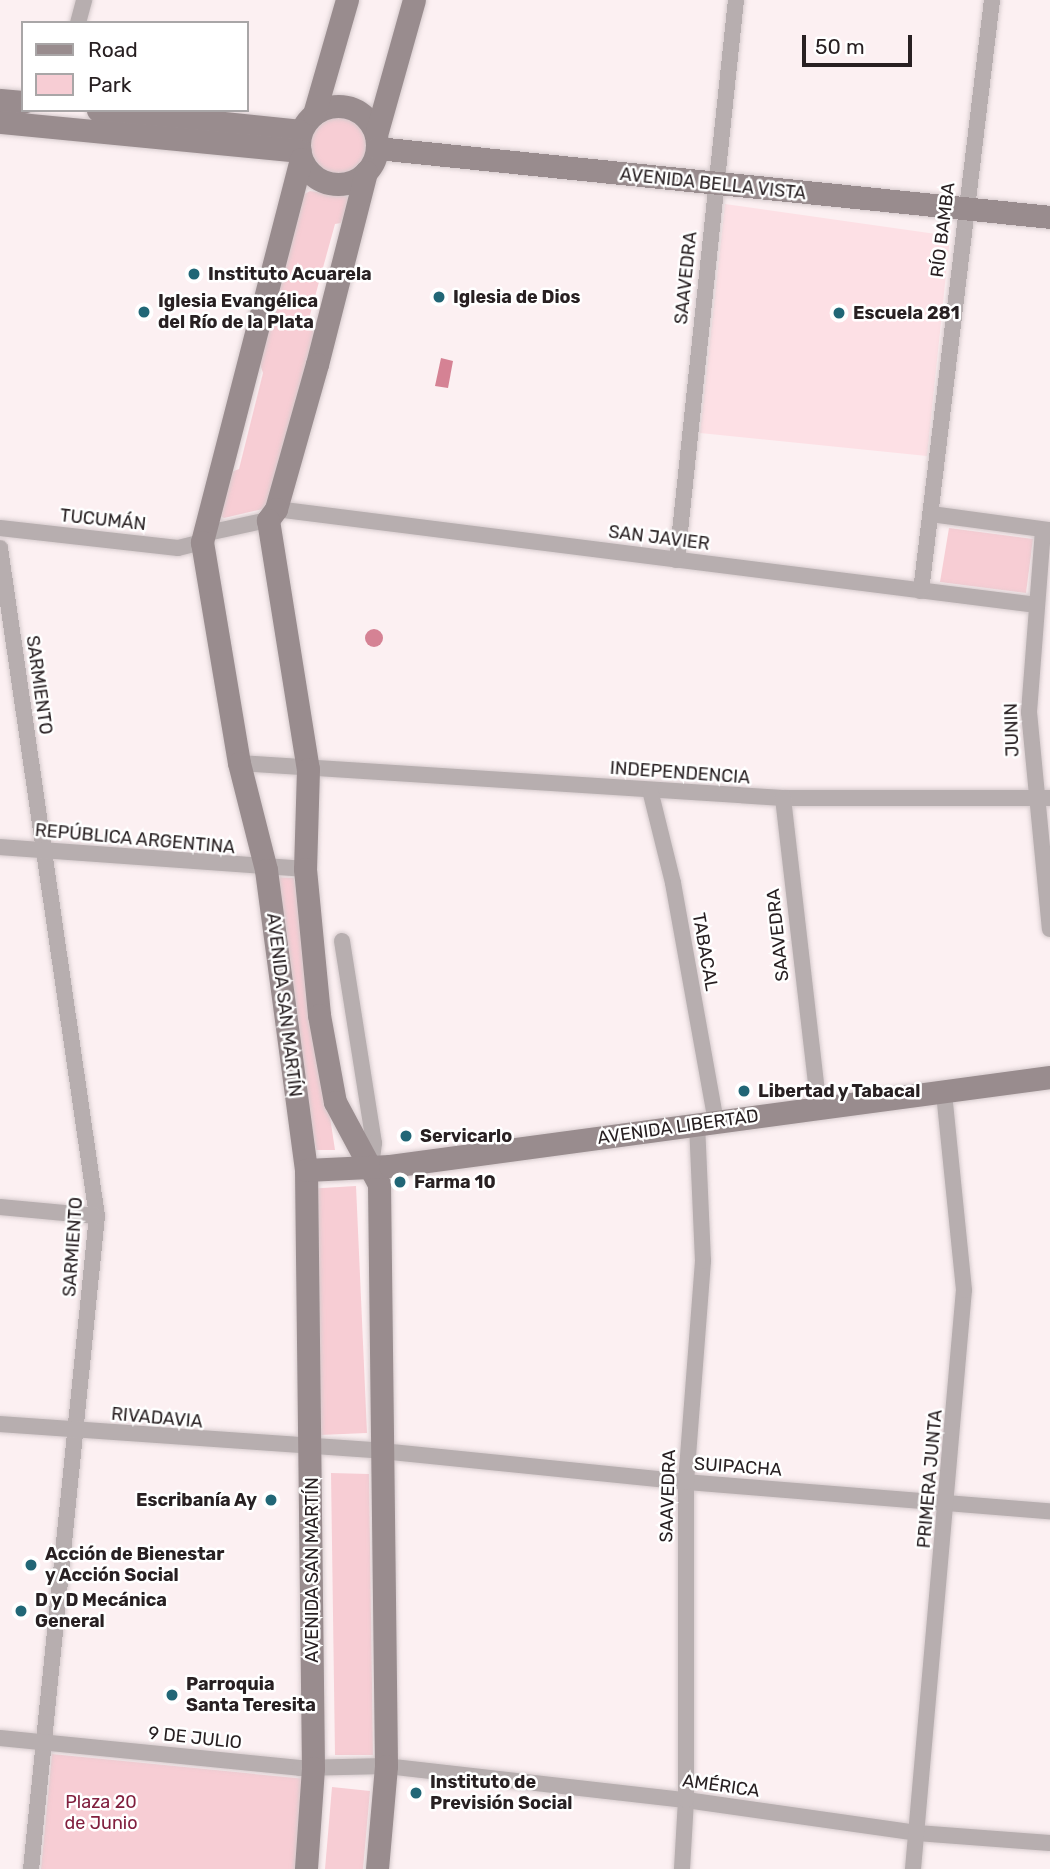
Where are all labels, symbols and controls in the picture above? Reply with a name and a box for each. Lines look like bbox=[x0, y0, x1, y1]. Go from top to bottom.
legend bbox=[21, 21, 248, 112]
scale bar bbox=[805, 21, 915, 65]
text: 50 m bbox=[815, 34, 865, 59]
text: Road bbox=[88, 37, 138, 62]
text: Park bbox=[88, 72, 132, 97]
street label: AVENIDA BELLA VISTA bbox=[618, 163, 808, 205]
street label: RÍO BAMBA bbox=[926, 181, 960, 279]
street label: SAAVEDRA bbox=[670, 231, 702, 325]
place label: Instituto Acuarela bbox=[208, 263, 372, 285]
marker: Instituto Acuarela bbox=[186, 266, 202, 282]
place label: Iglesia de Dios bbox=[453, 286, 581, 308]
marker: Iglesia de Dios bbox=[431, 289, 447, 305]
place label: Iglesia Evangélica del Río de la Plata bbox=[158, 291, 318, 334]
place label: Escuela 281 bbox=[853, 302, 960, 324]
marker: Iglesia Evangélica del Río de la Plata bbox=[136, 304, 152, 320]
marker: Escuela 281 bbox=[831, 305, 847, 321]
street label: TUCUMÁN bbox=[59, 505, 147, 535]
street label: SAN JAVIER bbox=[607, 521, 711, 555]
street label: SARMIENTO bbox=[21, 634, 57, 736]
street label: JUNIN bbox=[1000, 703, 1024, 757]
street label: INDEPENDENCIA bbox=[609, 757, 751, 789]
street label: REPÚBLICA ARGENTINA bbox=[34, 819, 236, 859]
street label: SAAVEDRA bbox=[762, 888, 794, 982]
street label: AVENIDA SAN MARTÍN bbox=[262, 911, 306, 1099]
street label: TABACAL bbox=[688, 911, 722, 993]
place label: Libertad y Tabacal bbox=[758, 1080, 922, 1102]
marker: Libertad y Tabacal bbox=[736, 1083, 752, 1099]
street label: AVENIDA LIBERTAD bbox=[596, 1105, 760, 1149]
place label: Servicarlo bbox=[420, 1125, 512, 1147]
marker: Servicarlo bbox=[398, 1128, 414, 1144]
place label: Farma 10 bbox=[414, 1171, 496, 1193]
marker: Farma 10 bbox=[392, 1174, 408, 1190]
street label: SARMIENTO bbox=[59, 1196, 87, 1298]
street label: RIVADAVIA bbox=[110, 1403, 204, 1433]
street label: PRIMERA JUNTA bbox=[913, 1409, 947, 1549]
street label: SAAVEDRA bbox=[656, 1449, 680, 1543]
street label: SUIPACHA bbox=[693, 1453, 783, 1481]
street label: AVENIDA SAN MARTÍN bbox=[301, 1477, 323, 1663]
place label: Escribanía Ay bbox=[136, 1489, 257, 1511]
marker: Escribanía Ay bbox=[263, 1492, 279, 1508]
place label: Acción de Bienestar y Acción Social bbox=[45, 1544, 224, 1586]
marker: Acción de Bienestar y Acción Social bbox=[23, 1557, 39, 1573]
place label: D y D Mecánica General bbox=[35, 1590, 168, 1632]
marker: D y D Mecánica General bbox=[13, 1603, 29, 1619]
place label: Parroquia Santa Teresita bbox=[186, 1674, 316, 1716]
marker: Parroquia Santa Teresita bbox=[164, 1687, 180, 1703]
street label: 9 DE JULIO bbox=[147, 1722, 243, 1754]
street label: AMÉRICA bbox=[681, 1770, 761, 1802]
place label: Instituto de Previsión Social bbox=[430, 1772, 572, 1814]
marker: Instituto de Previsión Social bbox=[408, 1785, 424, 1801]
park label: Plaza 20 de Junio bbox=[65, 1792, 137, 1834]

